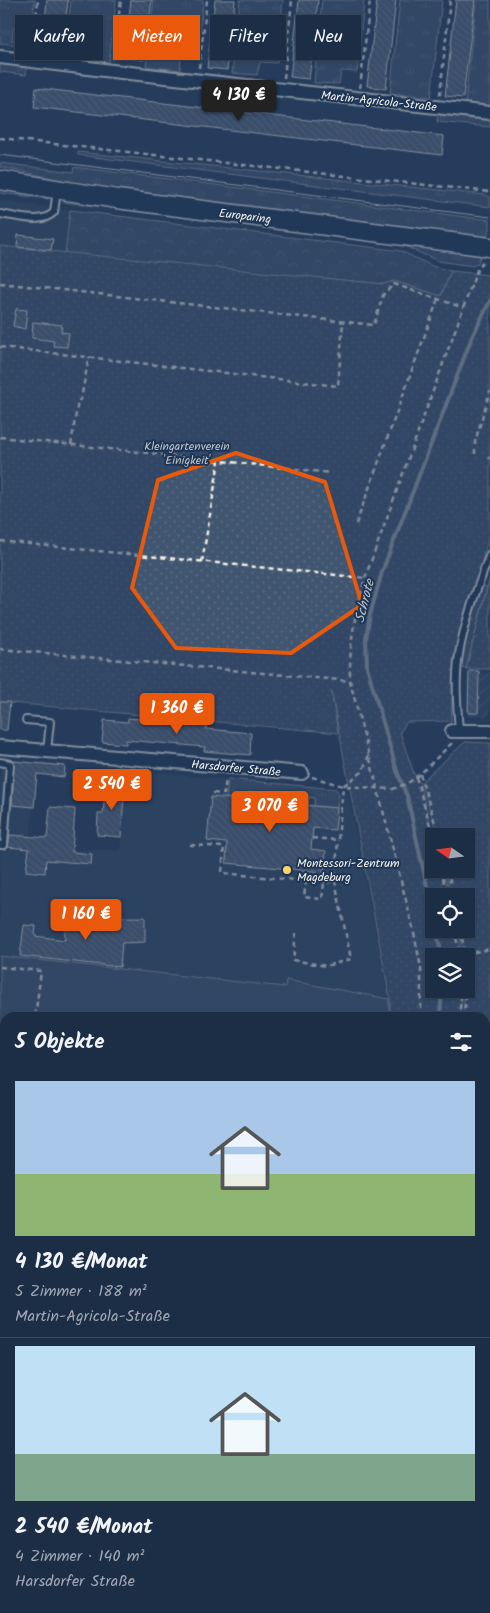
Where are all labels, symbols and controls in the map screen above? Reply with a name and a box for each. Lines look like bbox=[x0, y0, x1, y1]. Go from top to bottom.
chip: Kaufen bbox=[15, 15, 103, 60]
chip: Mieten bbox=[113, 15, 200, 60]
chip: Filter bbox=[210, 15, 286, 60]
chip: Neu bbox=[296, 15, 361, 60]
pin: 4 130 € bbox=[193, 80, 285, 122]
text: 4 130 € bbox=[213, 83, 265, 108]
street label: Martin-Agricola-Straße bbox=[320, 86, 438, 117]
street label: Europaring bbox=[218, 204, 272, 229]
park label: Kleingartenverein 'Einigkeit' bbox=[144, 437, 230, 470]
water label: Schrote bbox=[349, 576, 381, 625]
pin: 1 360 € bbox=[131, 692, 223, 735]
text: 1 360 € bbox=[151, 696, 203, 721]
street label: Harsdorfer Straße bbox=[190, 755, 282, 782]
pin: 2 540 € bbox=[66, 768, 158, 811]
text: 2 540 € bbox=[84, 772, 140, 797]
pin: 3 070 € bbox=[224, 790, 316, 833]
text: 3 070 € bbox=[242, 794, 298, 819]
north arrow bbox=[425, 828, 475, 878]
map controls bbox=[425, 828, 475, 998]
place label: Montessori-Zentrum Magdeburg bbox=[297, 854, 400, 887]
marker: Montessori-Zentrum Magdeburg bbox=[281, 864, 293, 876]
button: locate bbox=[425, 888, 475, 938]
pin: 1 160 € bbox=[40, 898, 132, 941]
text: 1 160 € bbox=[61, 902, 111, 927]
button: layers bbox=[425, 948, 475, 998]
text: 5 Objekte bbox=[15, 1026, 104, 1059]
icon: filters bbox=[447, 1028, 475, 1056]
icon: home bbox=[200, 1113, 290, 1203]
text: 4 130 €/Monat bbox=[15, 1246, 148, 1279]
text: 5 Zimmer · 188 m² bbox=[15, 1279, 147, 1304]
text: Martin-Agricola-Straße bbox=[15, 1304, 170, 1329]
icon: home bbox=[200, 1379, 290, 1469]
text: 2 540 €/Monat bbox=[15, 1511, 153, 1544]
text: 4 Zimmer · 140 m² bbox=[15, 1544, 144, 1569]
text: Harsdorfer Straße bbox=[15, 1569, 135, 1594]

